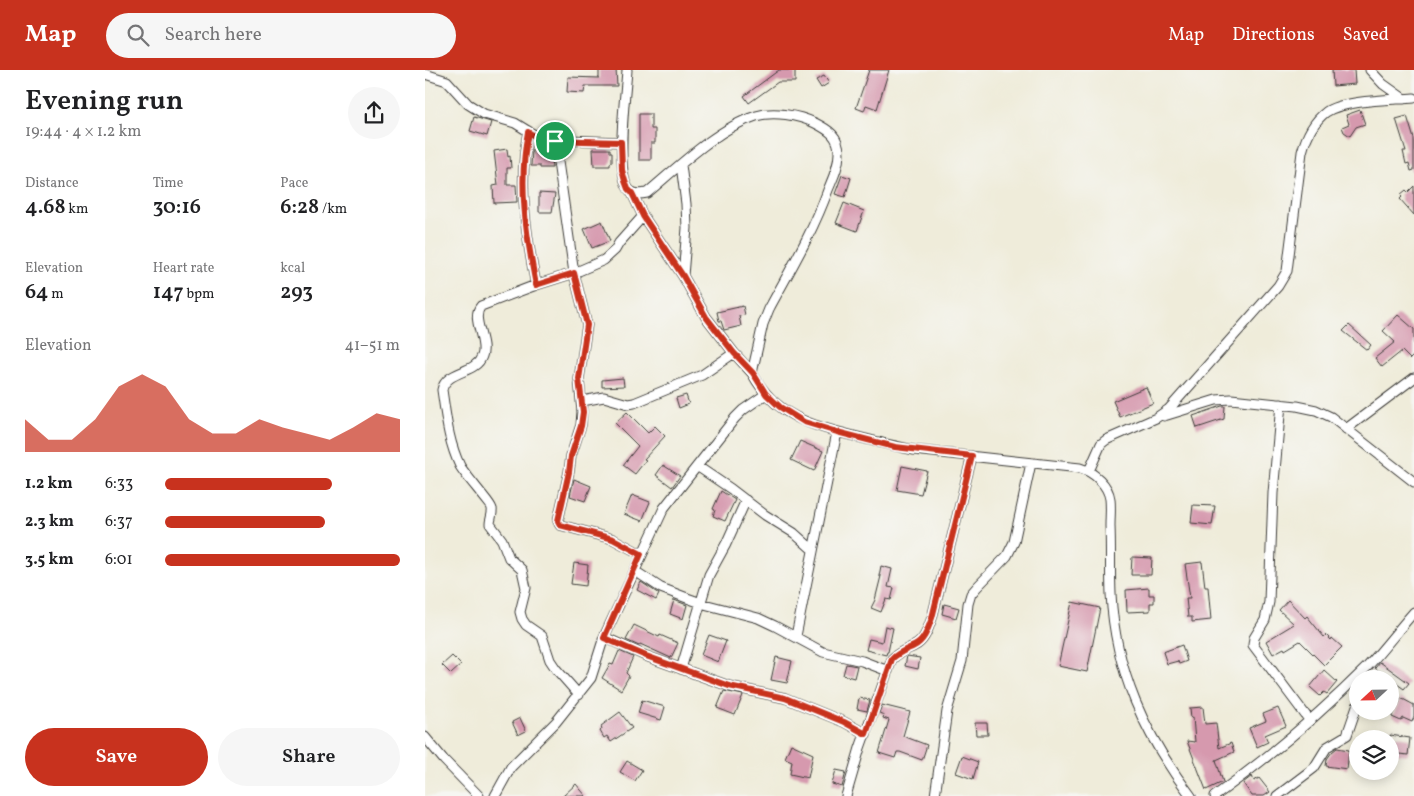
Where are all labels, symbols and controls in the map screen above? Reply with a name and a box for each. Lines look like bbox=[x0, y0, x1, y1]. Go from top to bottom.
search box bbox=[106, 13, 456, 58]
text: Map bbox=[25, 18, 76, 52]
icon: search bbox=[124, 21, 152, 49]
text: Search here bbox=[164, 22, 262, 48]
text: Map bbox=[1168, 23, 1204, 48]
text: Directions bbox=[1232, 23, 1315, 48]
text: Saved bbox=[1343, 23, 1389, 48]
text: Evening run bbox=[25, 82, 184, 121]
button: share bbox=[348, 87, 400, 139]
pin bbox=[534, 120, 576, 162]
text: 19:44 · 4 × 1.2 km bbox=[25, 121, 141, 143]
icon: arrive bbox=[541, 127, 569, 155]
text: Distance bbox=[25, 174, 79, 193]
text: Time bbox=[153, 174, 183, 193]
text: Pace bbox=[280, 174, 308, 193]
text: 4.68 bbox=[25, 193, 66, 222]
text: 30:16 bbox=[153, 193, 201, 222]
text: 6:28 bbox=[280, 193, 319, 222]
text: km bbox=[66, 200, 88, 219]
text: /km bbox=[319, 200, 347, 219]
text: Elevation bbox=[25, 259, 83, 278]
text: Heart rate bbox=[153, 259, 214, 278]
text: kcal bbox=[280, 259, 305, 278]
text: 64 bbox=[25, 278, 48, 307]
text: 147 bbox=[153, 278, 184, 307]
text: 293 bbox=[280, 278, 313, 307]
text: m bbox=[48, 285, 64, 304]
text: bpm bbox=[184, 285, 214, 304]
text: Elevation bbox=[25, 335, 92, 357]
text: 41–51 m bbox=[344, 335, 400, 357]
text: 1.2 km bbox=[25, 473, 73, 495]
text: 6:33 bbox=[105, 473, 133, 495]
text: 2.3 km bbox=[25, 511, 74, 533]
text: 6:37 bbox=[105, 511, 133, 533]
text: 3.5 km bbox=[25, 549, 74, 571]
text: 6:01 bbox=[105, 549, 133, 571]
north arrow bbox=[1349, 670, 1399, 720]
map controls bbox=[1349, 670, 1399, 780]
button: Save bbox=[25, 728, 208, 786]
button: Share bbox=[218, 728, 400, 786]
button: layers bbox=[1349, 730, 1399, 780]

